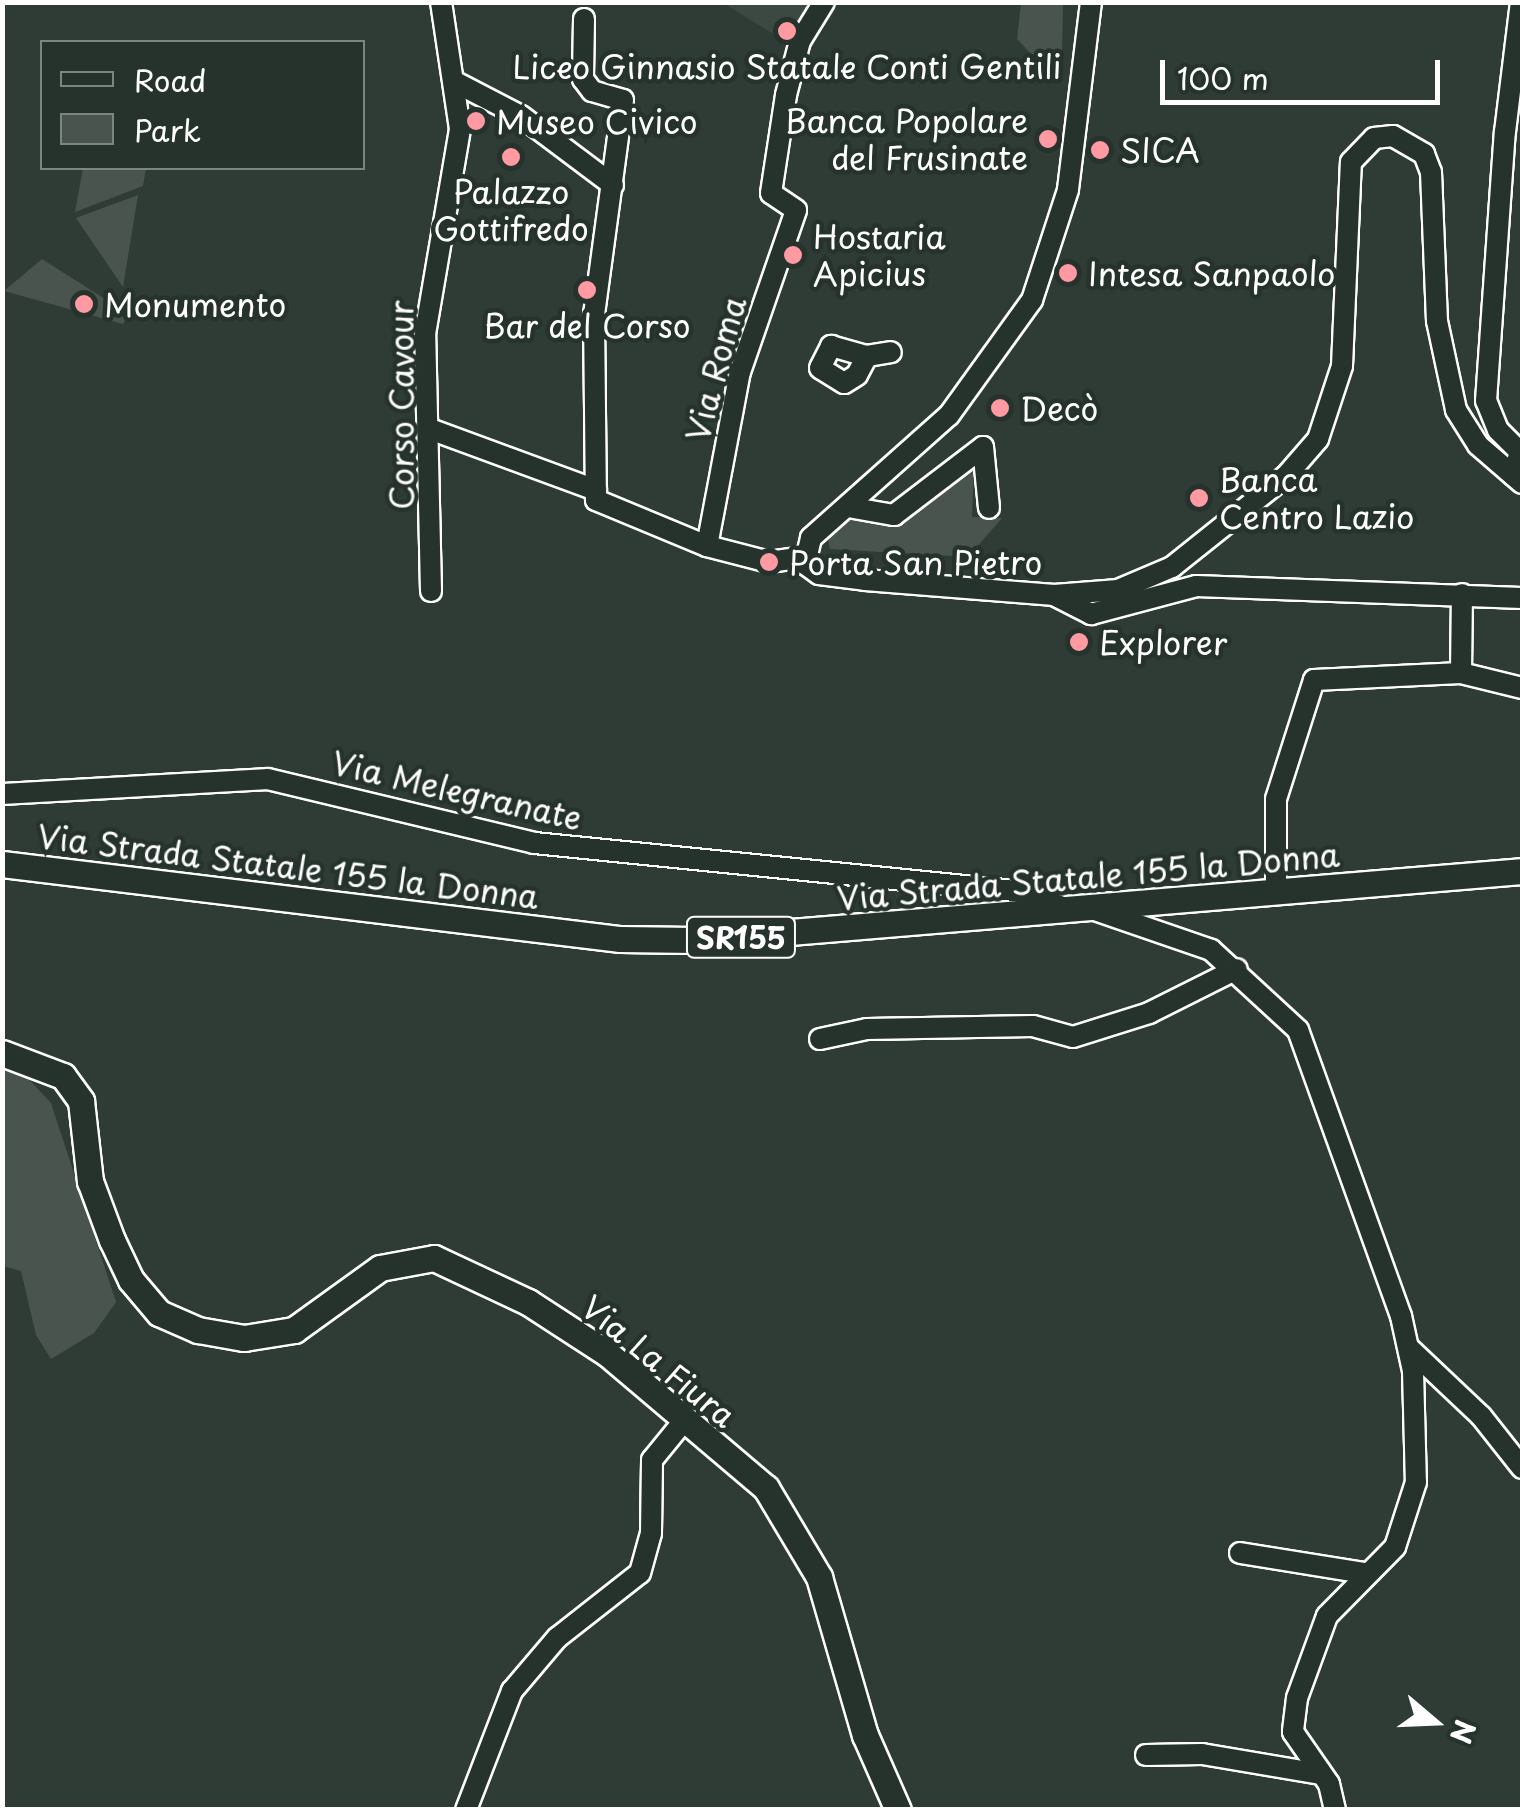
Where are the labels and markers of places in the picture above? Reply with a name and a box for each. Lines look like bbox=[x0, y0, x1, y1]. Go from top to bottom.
marker: Liceo Ginnasio Statale Conti Gentili bbox=[776, 20, 798, 42]
place label: Liceo Ginnasio Statale Conti Gentili bbox=[509, 47, 1065, 85]
place label: Museo Civico bbox=[496, 102, 698, 140]
place label: Banca Popolare del Frusinate bbox=[786, 102, 1028, 177]
marker: Museo Civico bbox=[465, 110, 487, 132]
marker: Banca Popolare del Frusinate bbox=[1037, 128, 1059, 150]
place label: SICA bbox=[1120, 131, 1200, 169]
marker: SICA bbox=[1089, 139, 1111, 161]
marker: Palazzo Gottifredo bbox=[500, 146, 522, 168]
place label: Palazzo Gottifredo bbox=[433, 173, 589, 248]
place label: Hostaria Apicius bbox=[813, 218, 946, 293]
marker: Hostaria Apicius bbox=[782, 244, 804, 266]
place label: Intesa Sanpaolo bbox=[1088, 254, 1336, 292]
marker: Intesa Sanpaolo bbox=[1057, 262, 1079, 284]
marker: Bar del Corso bbox=[576, 279, 598, 301]
place label: Monumento bbox=[104, 285, 286, 323]
marker: Monumento bbox=[73, 293, 95, 315]
place label: Bar del Corso bbox=[483, 306, 691, 344]
place label: Decò bbox=[1020, 389, 1098, 427]
marker: Decò bbox=[989, 397, 1011, 419]
place label: Banca Centro Lazio bbox=[1219, 461, 1413, 536]
marker: Banca Centro Lazio bbox=[1188, 487, 1210, 509]
place label: Porta San Pietro bbox=[789, 543, 1042, 581]
marker: Porta San Pietro bbox=[758, 551, 780, 573]
place label: Explorer bbox=[1099, 623, 1227, 661]
marker: Explorer bbox=[1068, 631, 1090, 653]

